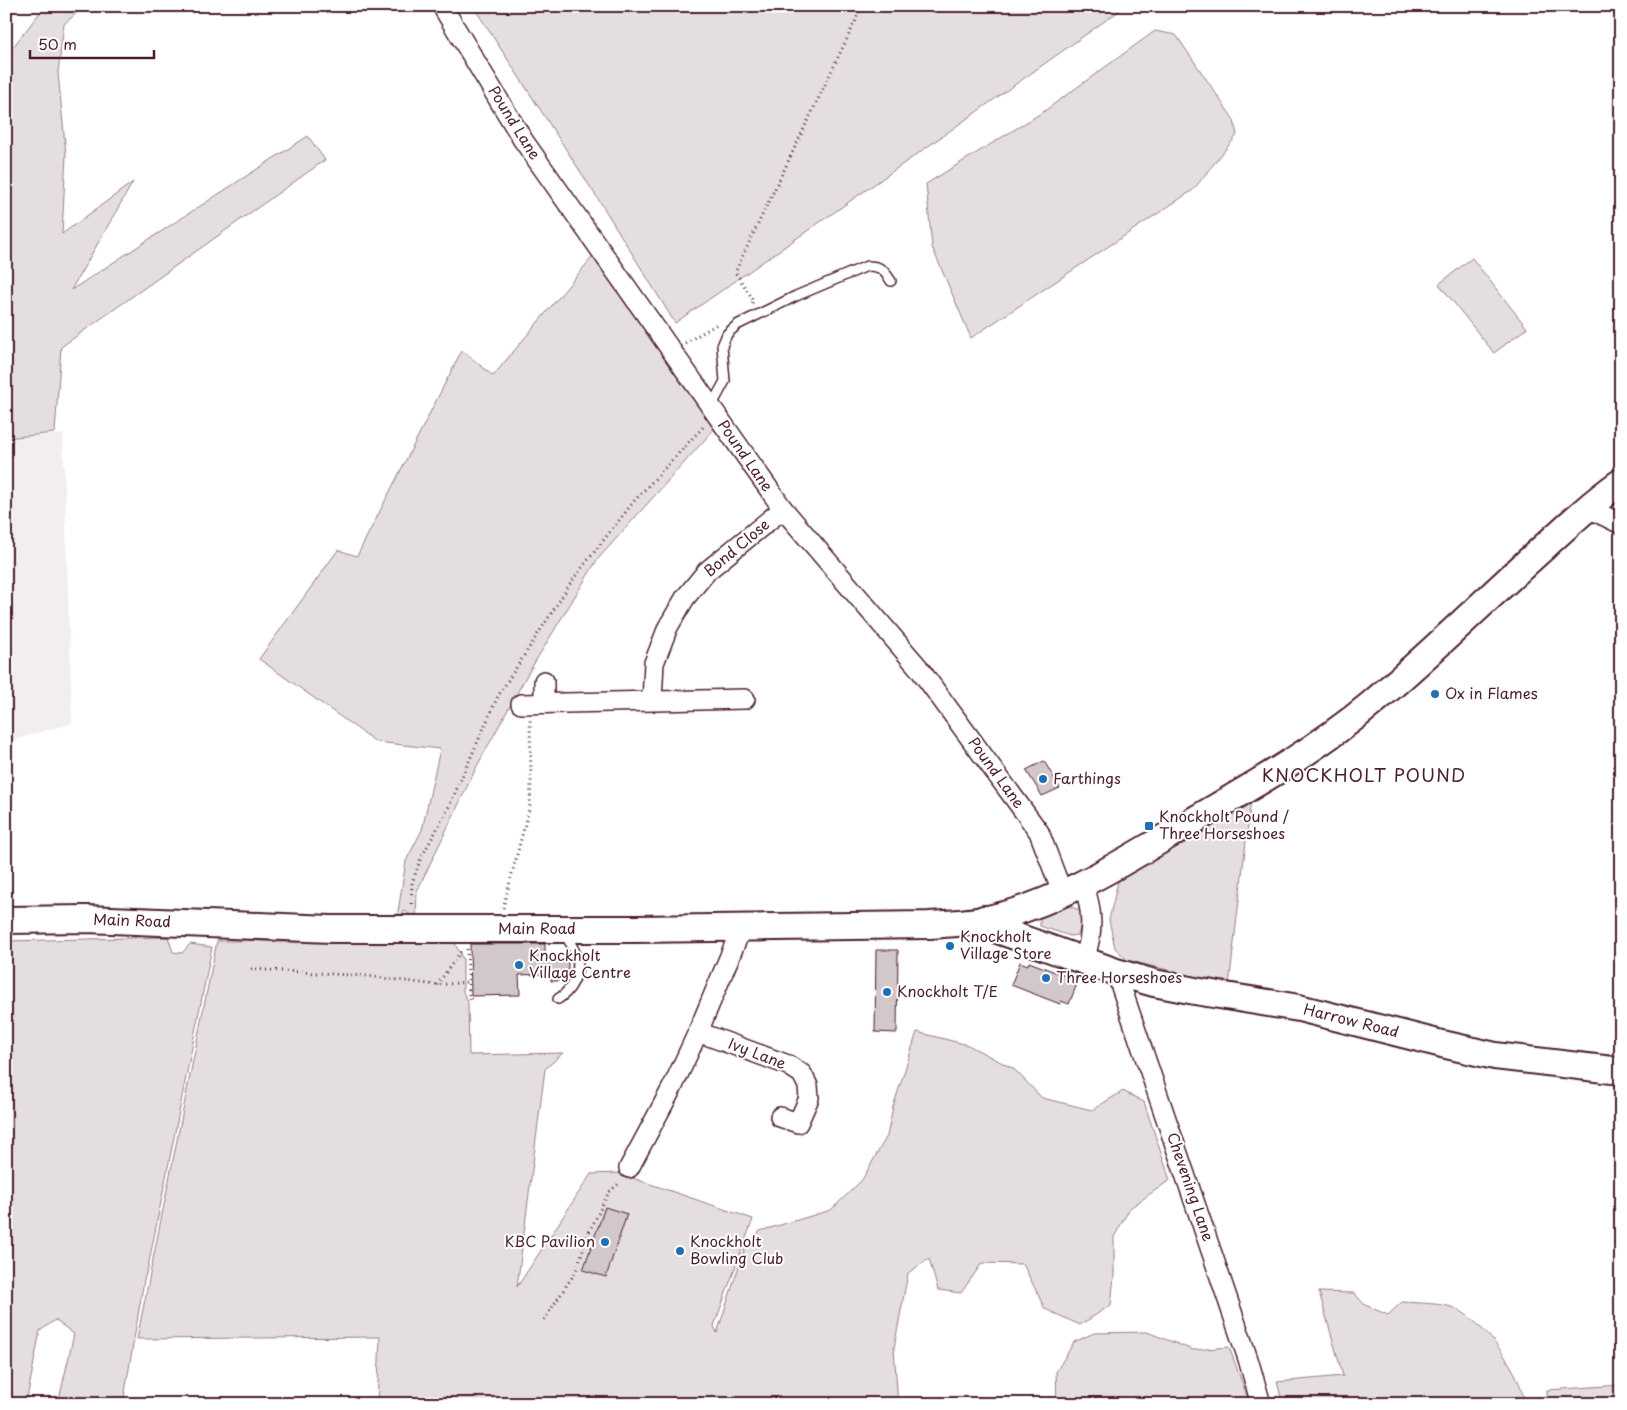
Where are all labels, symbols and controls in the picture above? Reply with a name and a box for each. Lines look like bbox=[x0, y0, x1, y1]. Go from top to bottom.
scale bar bbox=[30, 28, 154, 60]
text: 50 m bbox=[38, 32, 77, 55]
street label: Pound Lane bbox=[483, 81, 547, 164]
street label: Pound Lane bbox=[713, 414, 780, 496]
street label: Bond Close bbox=[698, 512, 774, 581]
place label: Ox in Flames bbox=[1445, 681, 1538, 704]
marker: Ox in Flames bbox=[1429, 688, 1441, 700]
street label: Pound Lane bbox=[963, 732, 1031, 813]
district label: KNOCKHOLT POUND bbox=[1262, 761, 1466, 788]
place label: Farthings bbox=[1053, 766, 1121, 789]
marker: Farthings bbox=[1037, 773, 1049, 785]
place label: Knockholt Pound / Three Horseshoes bbox=[1159, 804, 1290, 844]
marker: Knockholt Pound / Three Horseshoes bbox=[1143, 820, 1155, 832]
street label: Main Road bbox=[93, 907, 171, 932]
street label: Main Road bbox=[498, 916, 576, 939]
place label: Knockholt Village Store bbox=[960, 924, 1052, 964]
marker: Knockholt Village Store bbox=[944, 940, 956, 952]
place label: Knockholt Village Centre bbox=[529, 943, 631, 983]
marker: Knockholt Village Centre bbox=[513, 959, 525, 971]
place label: Three Horseshoes bbox=[1056, 965, 1182, 988]
marker: Three Horseshoes bbox=[1040, 972, 1052, 984]
place label: Knockholt T/E bbox=[897, 979, 998, 1002]
marker: Knockholt T/E bbox=[881, 986, 893, 998]
street label: Harrow Road bbox=[1301, 997, 1401, 1042]
street label: Ivy Lane bbox=[725, 1031, 790, 1074]
street label: Chevening Lane bbox=[1162, 1129, 1221, 1244]
place label: KBC Pavilion bbox=[505, 1229, 595, 1252]
place label: Knockholt Bowling Club bbox=[690, 1229, 783, 1269]
marker: KBC Pavilion bbox=[599, 1236, 611, 1248]
marker: Knockholt Bowling Club bbox=[674, 1245, 686, 1257]

